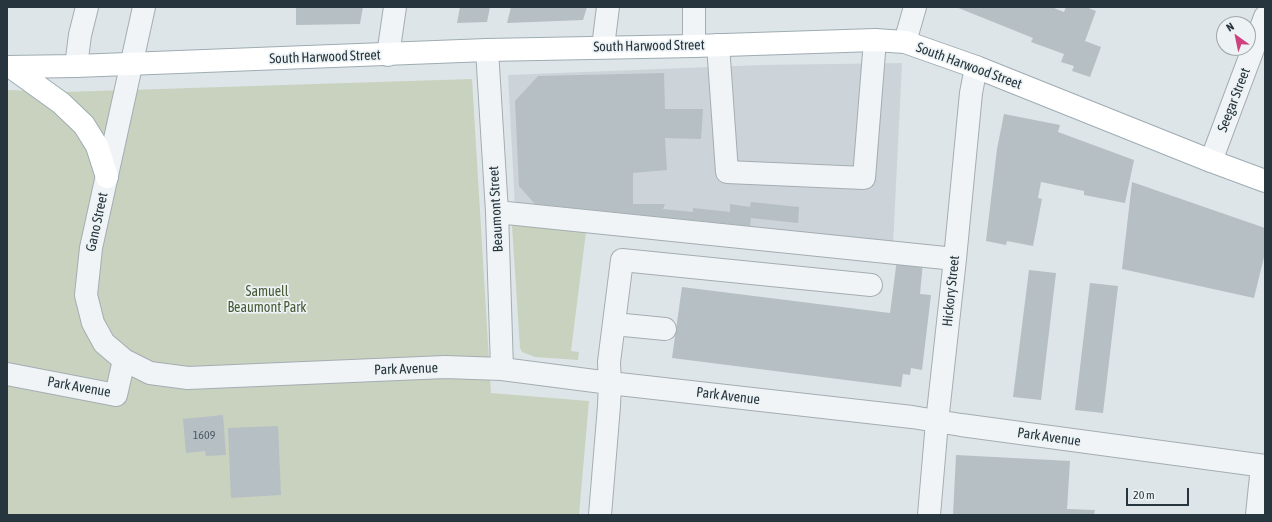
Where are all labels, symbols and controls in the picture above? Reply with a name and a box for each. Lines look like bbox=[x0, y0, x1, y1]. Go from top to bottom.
north arrow bbox=[1216, 16, 1256, 56]
text: N bbox=[1224, 20, 1236, 34]
street label: South Harwood Street bbox=[593, 37, 705, 55]
street label: South Harwood Street bbox=[914, 39, 1024, 93]
street label: South Harwood Street bbox=[269, 47, 381, 67]
street label: Seegar Street bbox=[1214, 65, 1254, 135]
street label: Beaumont Street bbox=[485, 165, 507, 253]
street label: Gano Street bbox=[83, 191, 111, 253]
street label: Hickory Street bbox=[939, 255, 963, 327]
park label: Samuell Beaumont Park bbox=[227, 284, 307, 316]
street label: Park Avenue bbox=[374, 359, 438, 379]
street label: Park Avenue bbox=[46, 373, 112, 401]
street label: Park Avenue bbox=[695, 384, 761, 408]
street label: Park Avenue bbox=[1016, 424, 1082, 450]
house number: 1609 bbox=[193, 428, 215, 442]
scale bar bbox=[1128, 480, 1191, 506]
text: 20 m bbox=[1133, 488, 1155, 502]

